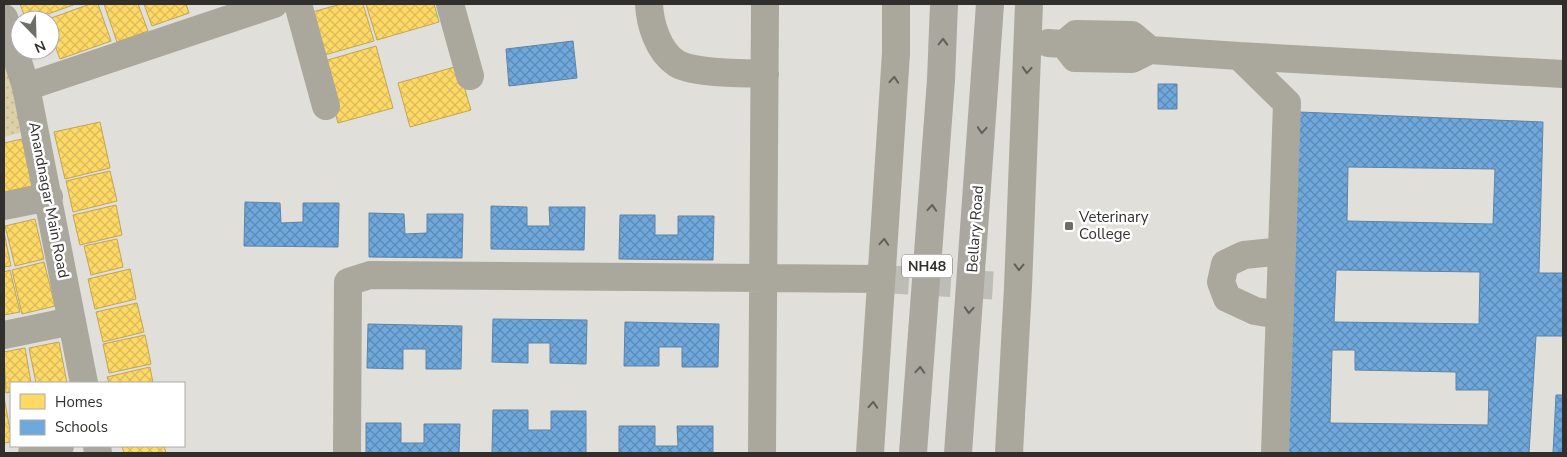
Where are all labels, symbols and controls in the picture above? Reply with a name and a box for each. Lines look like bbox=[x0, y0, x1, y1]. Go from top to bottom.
north arrow bbox=[10, 10, 60, 60]
text: N bbox=[31, 36, 48, 57]
one-way arrow bbox=[938, 37, 948, 45]
one-way arrow bbox=[1021, 66, 1032, 74]
one-way arrow bbox=[888, 76, 899, 84]
street label: Anandnagar Main Road bbox=[24, 120, 74, 280]
one-way arrow bbox=[977, 127, 988, 135]
street label: Bellary Road bbox=[962, 185, 988, 273]
one-way arrow bbox=[926, 203, 937, 211]
place label: Veterinary College bbox=[1078, 207, 1149, 244]
marker: Veterinary College bbox=[1063, 220, 1075, 232]
one-way arrow bbox=[878, 238, 889, 246]
road number: NH48 bbox=[902, 255, 952, 278]
one-way arrow bbox=[1014, 264, 1024, 271]
one-way arrow bbox=[963, 306, 974, 314]
one-way arrow bbox=[914, 365, 925, 373]
legend bbox=[10, 382, 185, 447]
text: Homes bbox=[55, 392, 103, 412]
one-way arrow bbox=[868, 400, 879, 408]
text: Schools bbox=[55, 417, 108, 437]

